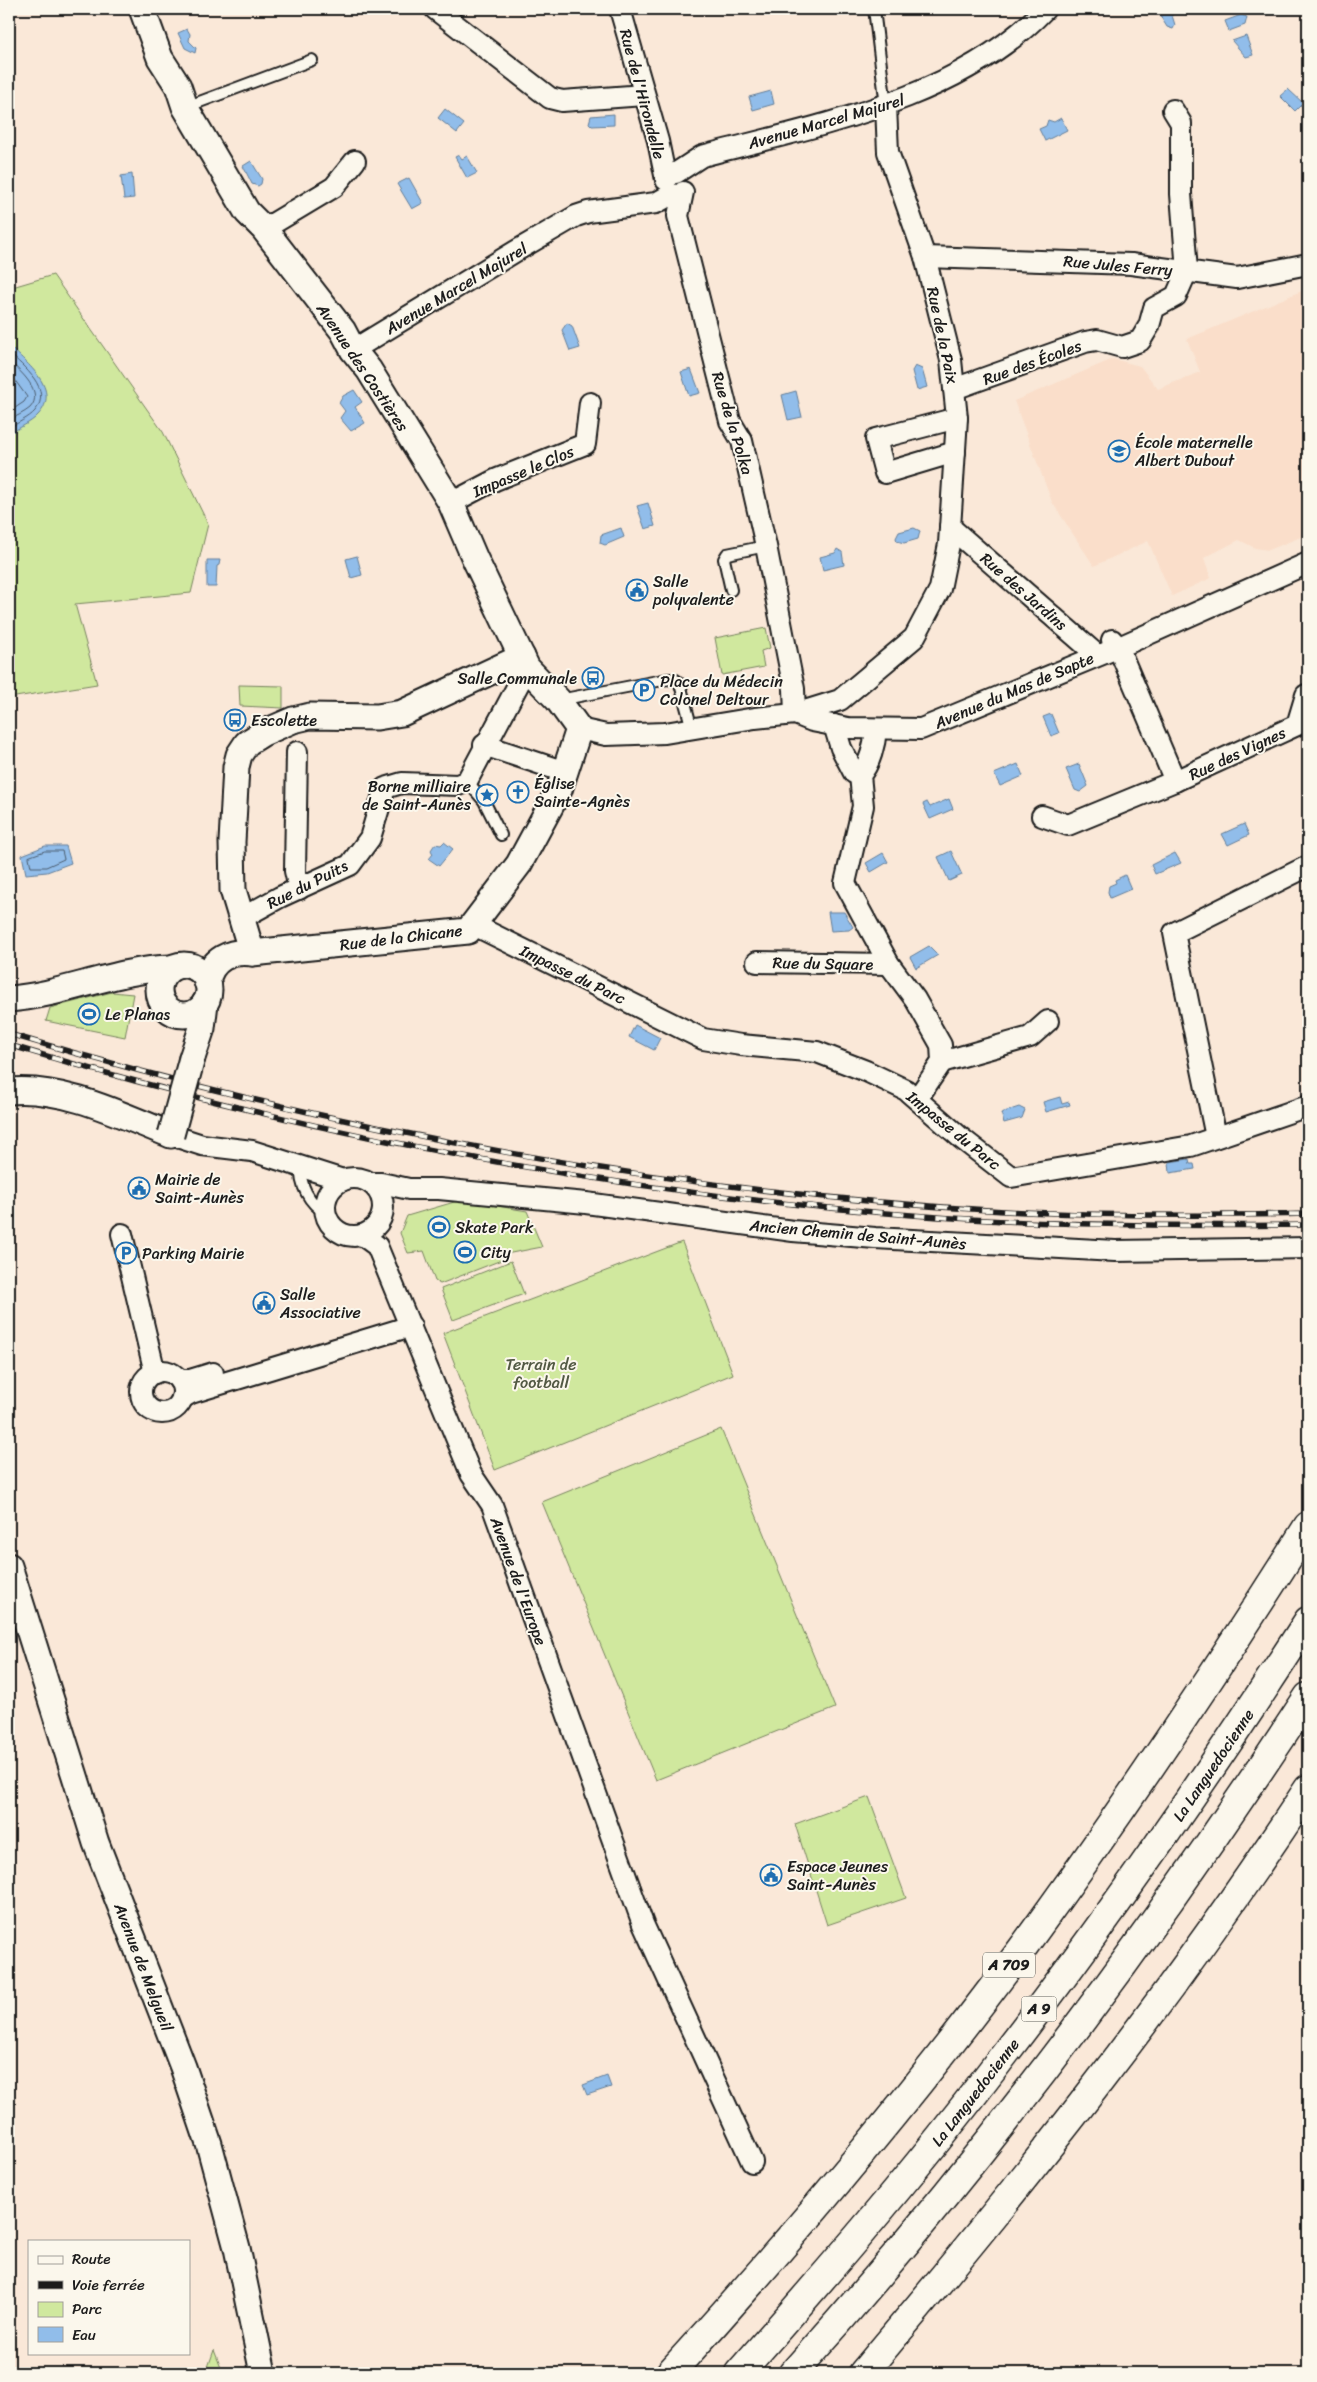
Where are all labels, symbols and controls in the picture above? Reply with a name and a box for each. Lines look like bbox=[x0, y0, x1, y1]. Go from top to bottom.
street label: Rue de l'Hirondelle bbox=[611, 26, 674, 163]
street label: Avenue Marcel Majurel bbox=[744, 85, 908, 158]
street label: Avenue Marcel Majurel bbox=[379, 234, 533, 343]
street label: Rue Jules Ferry bbox=[1062, 246, 1174, 285]
street label: Rue de la Paix bbox=[918, 284, 967, 387]
street label: Avenue des Costières bbox=[308, 296, 417, 438]
street label: Rue des Écoles bbox=[979, 331, 1086, 394]
street label: Rue de la Polka bbox=[703, 368, 762, 478]
place label: École maternelle Albert Dubout bbox=[1134, 428, 1253, 475]
street label: Impasse le Clos bbox=[467, 437, 579, 506]
school or university icon: École maternelle Albert Dubout bbox=[1107, 439, 1131, 463]
street label: Rue des Jardins bbox=[973, 545, 1074, 638]
place label: Salle polyvalente bbox=[652, 567, 734, 614]
public building icon: Salle polyvalente bbox=[625, 578, 649, 602]
street label: Avenue du Mas de Sapte bbox=[929, 644, 1099, 738]
place label: Salle Communale bbox=[457, 664, 577, 693]
bus stop icon: Salle Communale bbox=[581, 666, 605, 690]
place label: Place du Médecin Colonel Deltour bbox=[660, 667, 783, 714]
parking icon: Place du Médecin Colonel Deltour bbox=[632, 678, 656, 702]
place label: Escolette bbox=[251, 706, 317, 735]
bus stop icon: Escolette bbox=[223, 708, 247, 732]
street label: Rue des Vignes bbox=[1184, 718, 1291, 789]
place label: Église Sainte-Agnès bbox=[534, 769, 631, 816]
place label: Borne milliaire de Saint-Aunès bbox=[362, 772, 472, 819]
church icon: Église Sainte-Agnès bbox=[506, 780, 530, 804]
place icon: Borne milliaire de Saint-Aunès bbox=[475, 783, 499, 807]
street label: Rue du Puits bbox=[261, 851, 353, 917]
street label: Rue de la Chicane bbox=[338, 916, 464, 959]
street label: Impasse du Parc bbox=[514, 936, 631, 1013]
street label: Rue du Square bbox=[772, 948, 874, 979]
place label: Le Planas bbox=[105, 1000, 170, 1029]
sports icon: Le Planas bbox=[77, 1002, 101, 1026]
street label: Impasse du Parc bbox=[899, 1082, 1007, 1178]
place label: Mairie de Saint-Aunès bbox=[155, 1165, 245, 1212]
public building icon: Mairie de Saint-Aunès bbox=[127, 1176, 151, 1200]
street label: Ancien Chemin de Saint-Aunès bbox=[747, 1210, 968, 1258]
place label: Skate Park bbox=[455, 1213, 534, 1242]
sports icon: Skate Park bbox=[427, 1215, 451, 1239]
place label: City bbox=[481, 1238, 511, 1267]
place label: Parking Mairie bbox=[142, 1239, 245, 1268]
sports icon: City bbox=[453, 1240, 477, 1264]
parking icon: Parking Mairie bbox=[114, 1241, 138, 1265]
place label: Salle Associative bbox=[279, 1280, 361, 1327]
public building icon: Salle Associative bbox=[252, 1291, 276, 1315]
park label: Terrain de football bbox=[506, 1350, 576, 1397]
street label: Avenue de l'Europe bbox=[481, 1512, 555, 1650]
street label: La Languedocienne bbox=[1165, 1703, 1262, 1828]
place label: Espace Jeunes Saint-Aunès bbox=[787, 1852, 889, 1899]
public building icon: Espace Jeunes Saint-Aunès bbox=[759, 1863, 783, 1887]
street label: Avenue de Melgueil bbox=[105, 1898, 182, 2036]
road number: A 709 bbox=[983, 1952, 1035, 1978]
road number: A 9 bbox=[1022, 1996, 1056, 2022]
street label: La Languedocienne bbox=[924, 2032, 1027, 2153]
legend bbox=[28, 2240, 190, 2354]
text: Route bbox=[72, 2246, 111, 2272]
text: Voie ferrée bbox=[72, 2272, 145, 2298]
text: Parc bbox=[72, 2296, 102, 2322]
text: Eau bbox=[72, 2322, 96, 2348]

